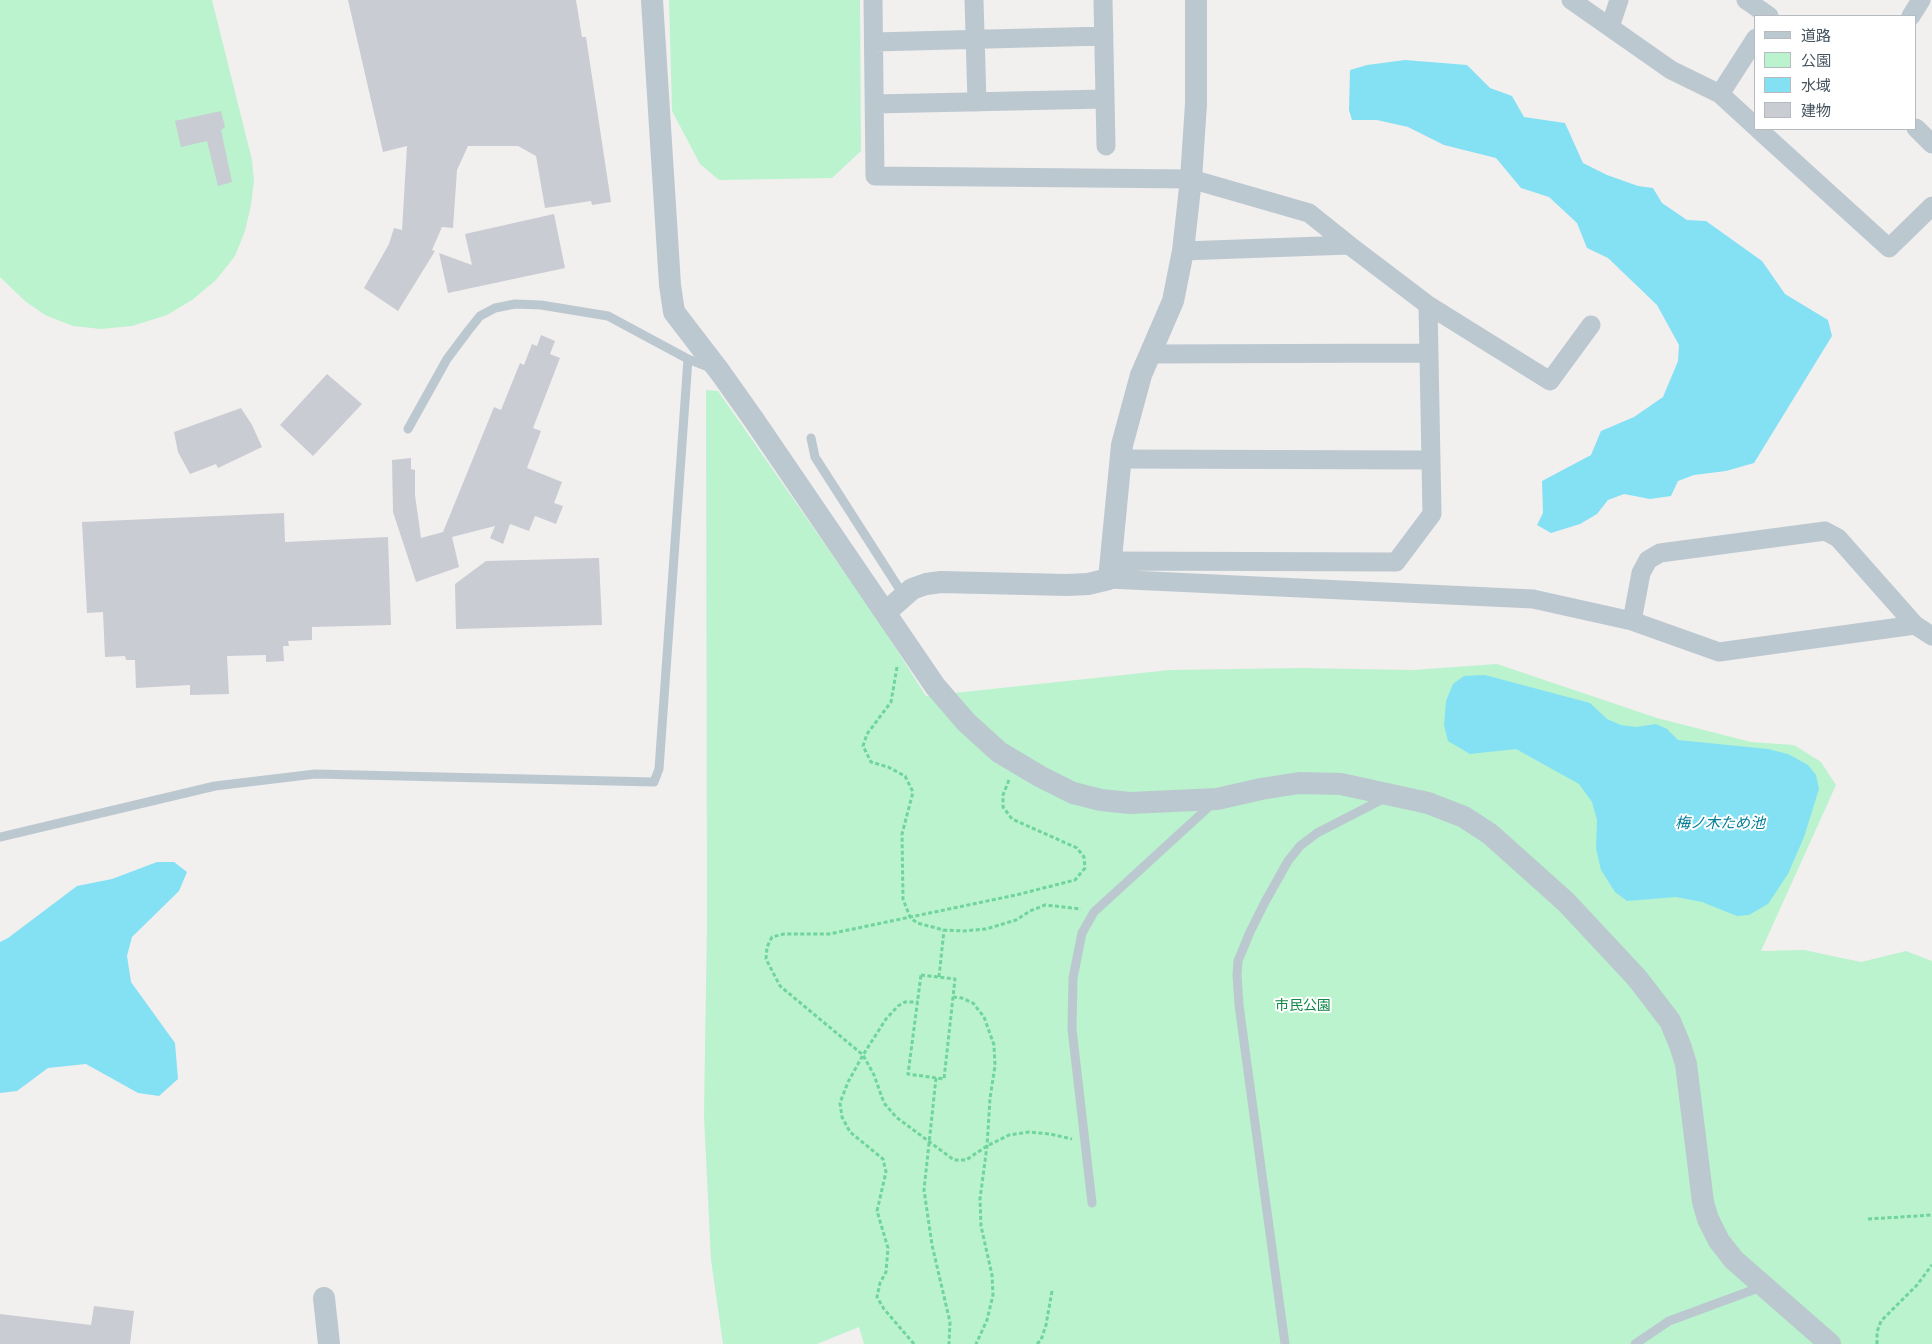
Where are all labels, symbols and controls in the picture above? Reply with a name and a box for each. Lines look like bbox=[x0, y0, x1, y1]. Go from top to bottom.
legend bbox=[1754, 15, 1917, 130]
text: 道路 bbox=[1801, 26, 1831, 45]
text: 公園 bbox=[1801, 51, 1831, 70]
text: 水域 bbox=[1801, 76, 1831, 95]
text: 建物 bbox=[1801, 101, 1831, 120]
water label: 梅ノ木ため池 bbox=[1675, 815, 1765, 833]
park label: 市民公園 bbox=[1275, 998, 1331, 1014]

